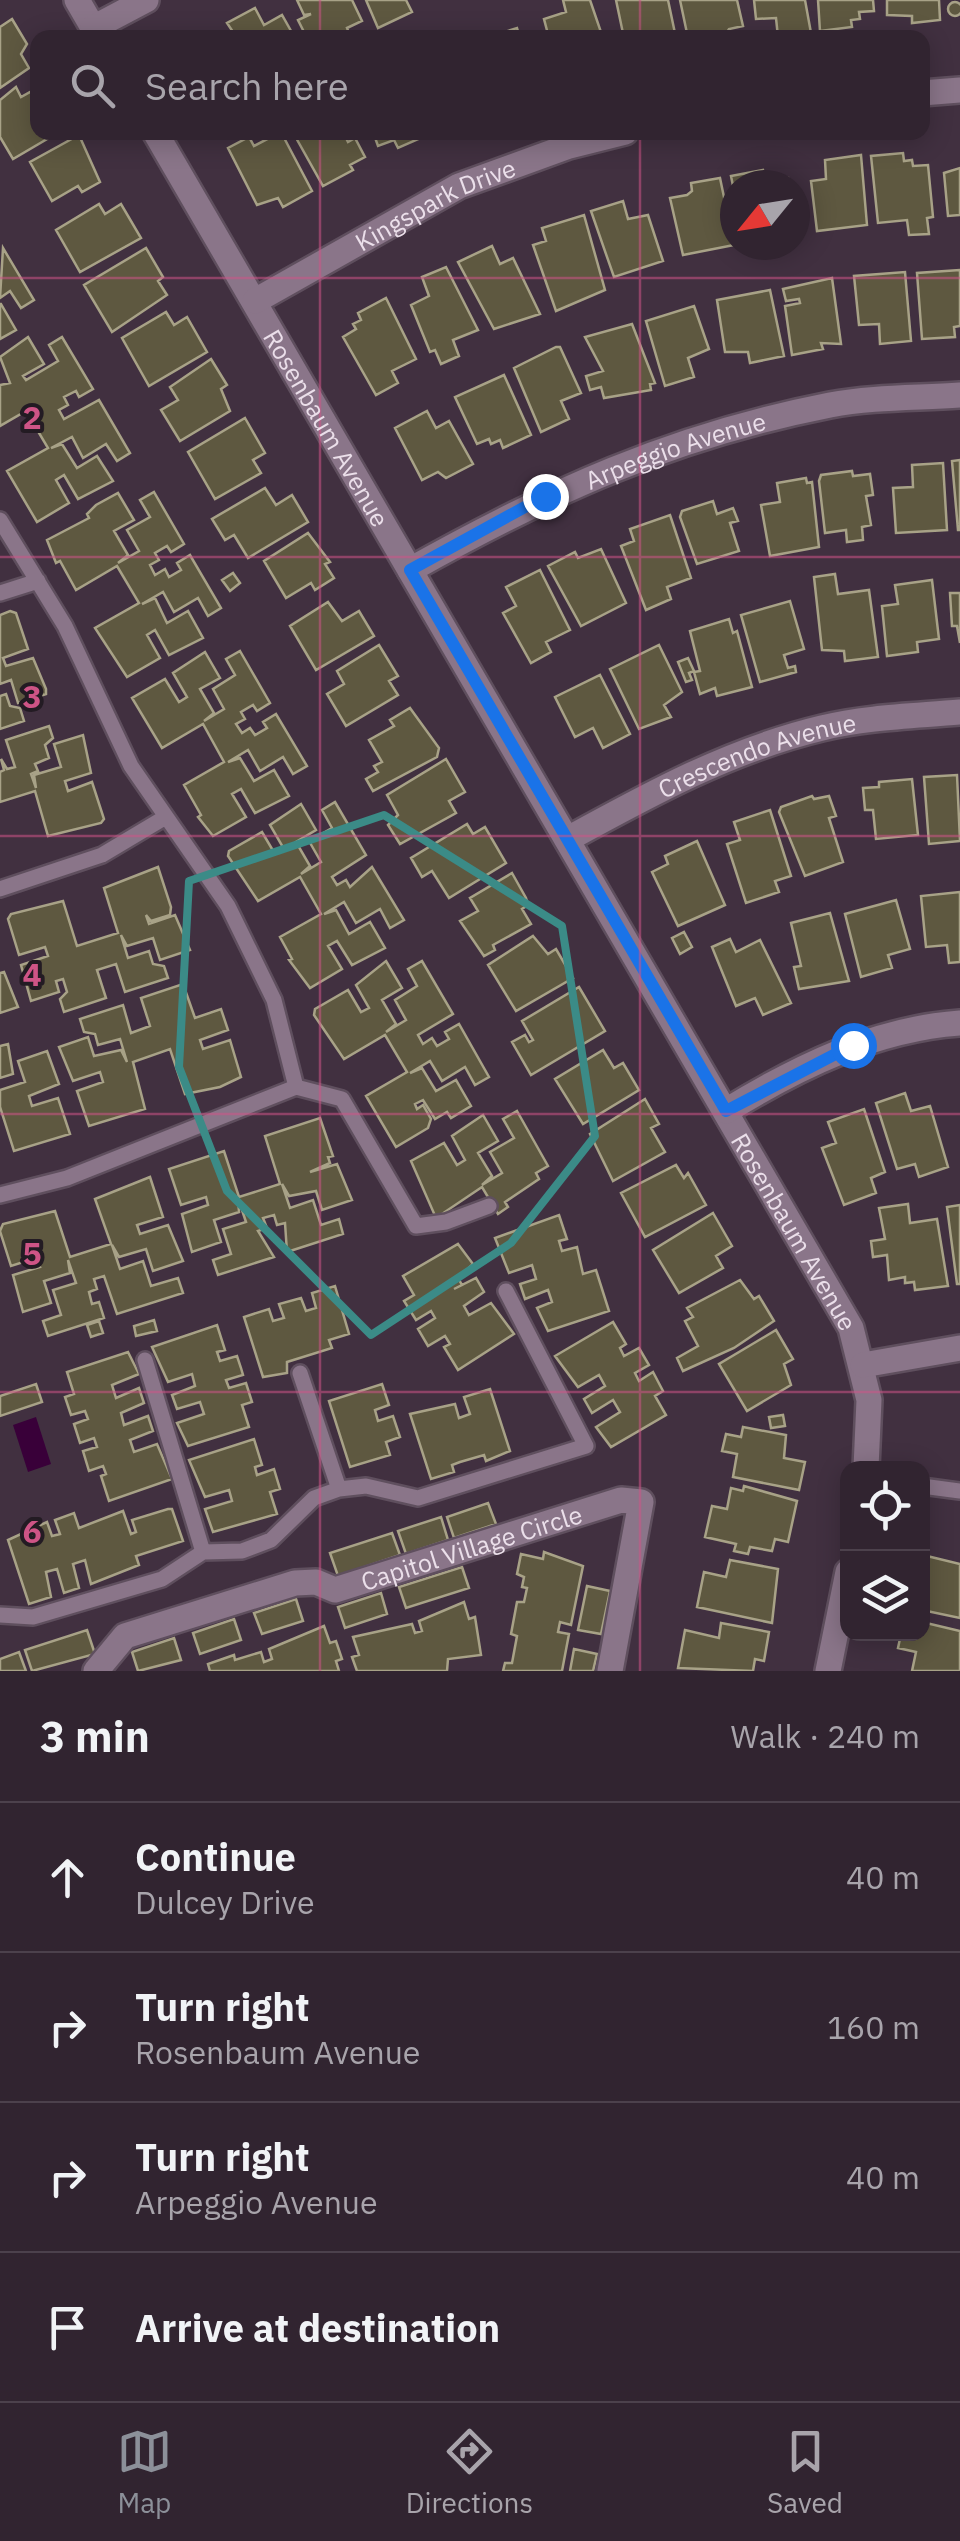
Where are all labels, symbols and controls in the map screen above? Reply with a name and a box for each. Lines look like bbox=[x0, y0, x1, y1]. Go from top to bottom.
search box bbox=[30, 30, 930, 140]
icon: search bbox=[65, 58, 120, 113]
text: Search here bbox=[145, 61, 349, 110]
street label: Kingspark Drive bbox=[349, 150, 520, 258]
north arrow bbox=[720, 170, 810, 260]
street label: Rosenbaum Avenue bbox=[257, 323, 397, 532]
text: 2 bbox=[22, 396, 42, 438]
street label: Arpeggio Avenue bbox=[580, 404, 769, 496]
route end bbox=[523, 474, 569, 520]
text: 3 bbox=[22, 675, 42, 717]
street label: Crescendo Avenue bbox=[652, 705, 858, 805]
text: 4 bbox=[22, 953, 42, 995]
route start bbox=[831, 1023, 877, 1069]
street label: Rosenbaum Avenue bbox=[724, 1127, 865, 1336]
text: 5 bbox=[22, 1232, 42, 1274]
map controls bbox=[840, 1461, 930, 1641]
button: locate bbox=[840, 1461, 930, 1551]
street label: Capitol Village Circle bbox=[357, 1497, 586, 1597]
text: 6 bbox=[22, 1510, 42, 1552]
button: layers bbox=[840, 1551, 930, 1641]
text: 3 min bbox=[40, 1709, 150, 1764]
text: Walk · 240 m bbox=[731, 1715, 920, 1757]
text: Continue bbox=[135, 1832, 296, 1881]
icon: ahead bbox=[40, 1850, 95, 1905]
text: 40 m bbox=[846, 1856, 920, 1898]
text: Dulcey Drive bbox=[135, 1881, 314, 1923]
text: Turn right bbox=[135, 1982, 310, 2031]
icon: right bbox=[40, 2000, 95, 2055]
text: 160 m bbox=[827, 2006, 920, 2048]
text: Rosenbaum Avenue bbox=[135, 2031, 420, 2073]
text: Turn right bbox=[135, 2132, 310, 2181]
icon: right bbox=[40, 2150, 95, 2205]
text: 40 m bbox=[846, 2156, 920, 2198]
text: Arpeggio Avenue bbox=[135, 2181, 378, 2223]
icon: arrive bbox=[40, 2300, 95, 2355]
text: Arrive at destination bbox=[135, 2303, 500, 2352]
tab: Map bbox=[117, 2424, 172, 2521]
tab: Directions bbox=[406, 2424, 533, 2521]
tab: Saved bbox=[767, 2424, 843, 2521]

